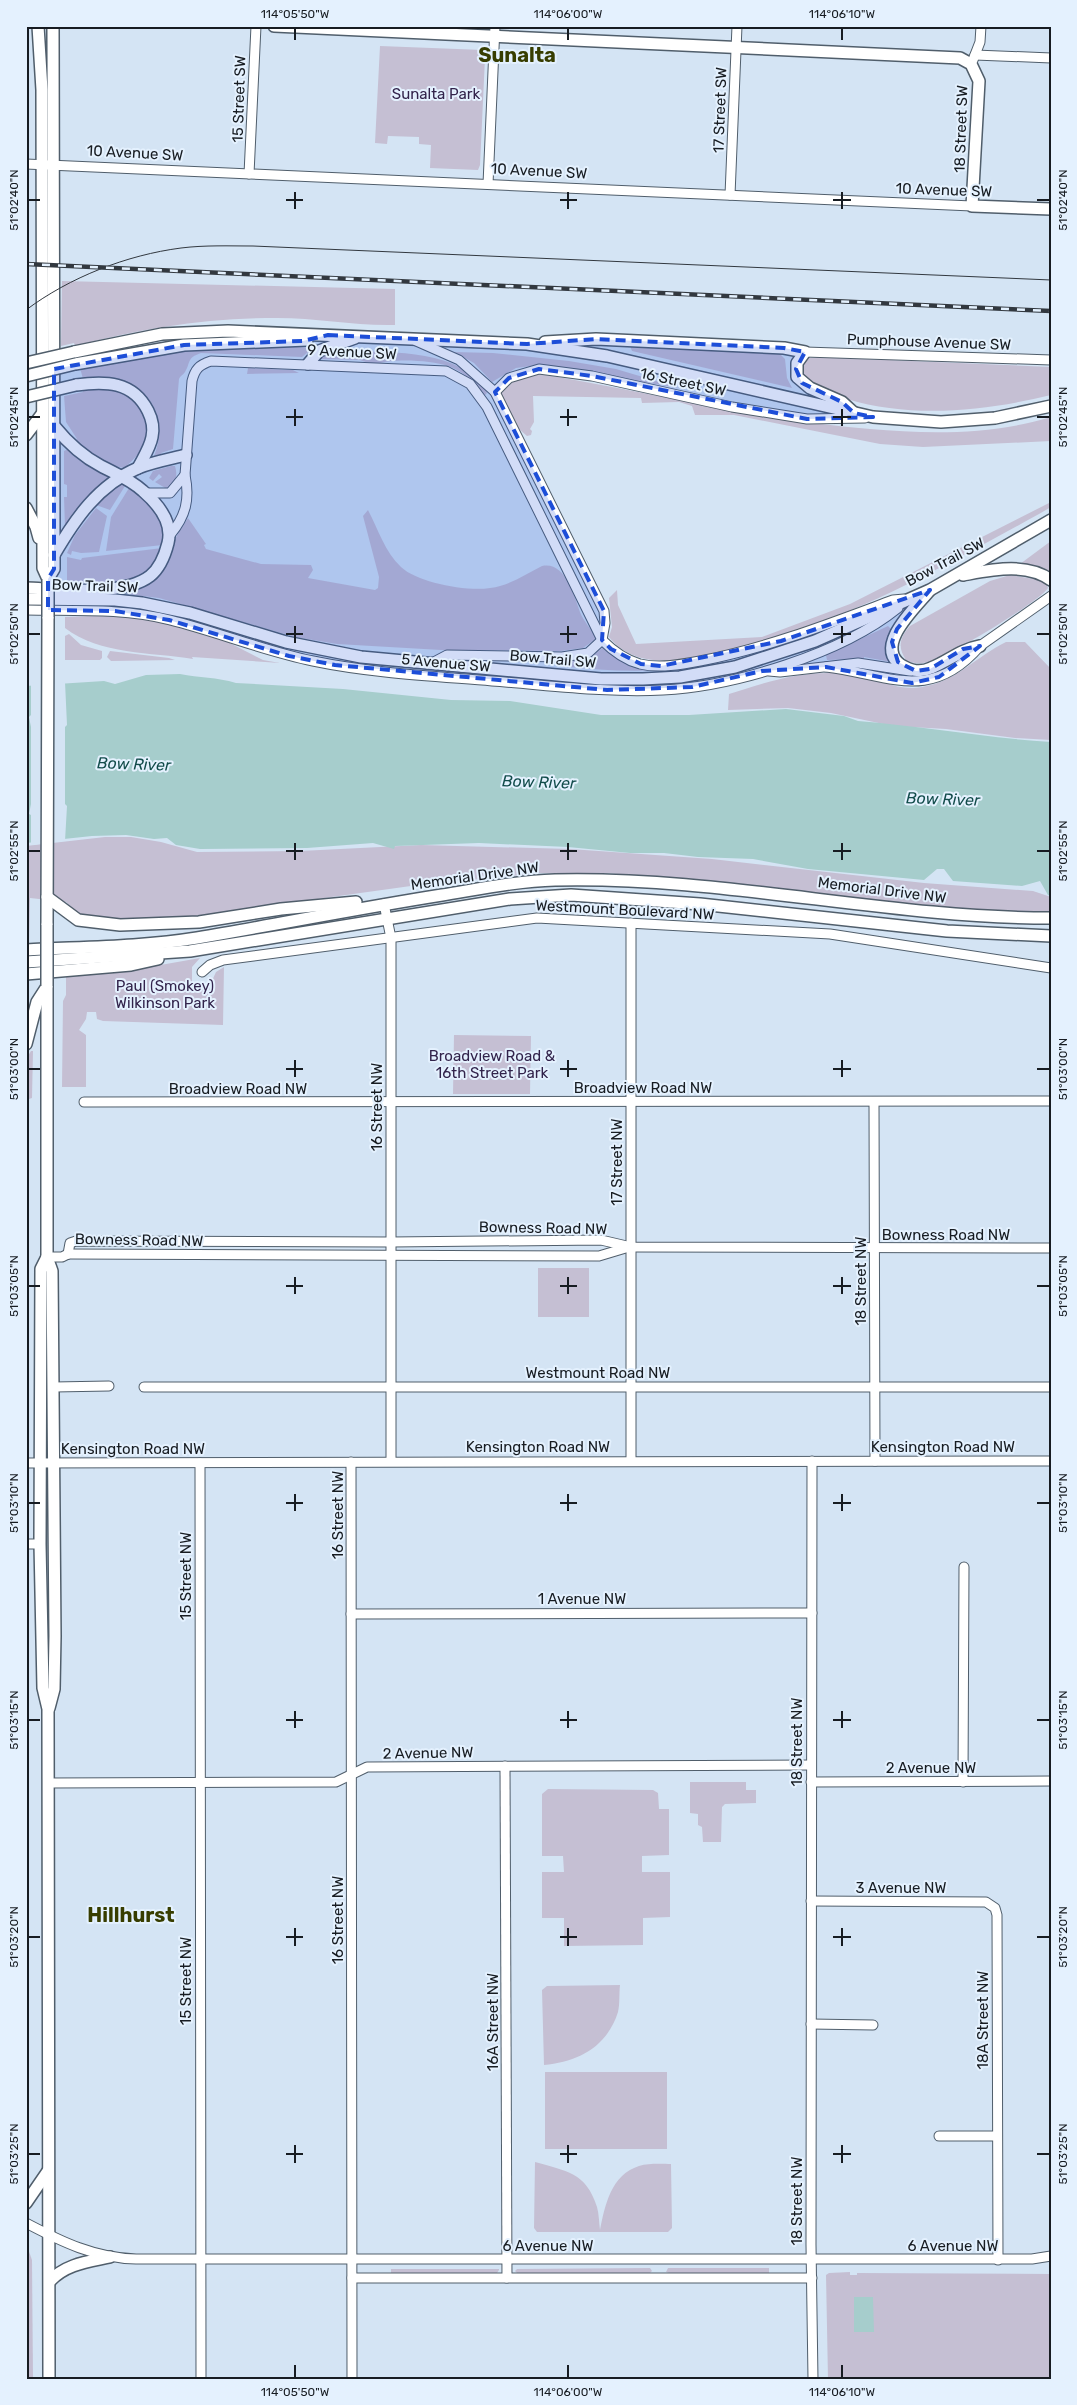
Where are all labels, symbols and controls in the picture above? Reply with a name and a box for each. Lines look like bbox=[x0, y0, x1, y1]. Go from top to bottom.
text: 114°05'50"W bbox=[261, 7, 330, 21]
text: 114°06'00"W bbox=[534, 7, 603, 21]
text: 114°06'10"W bbox=[809, 7, 876, 21]
district label: Sunalta bbox=[478, 43, 556, 67]
street label: 15 Street SW bbox=[228, 55, 250, 143]
street label: 17 Street SW bbox=[710, 67, 730, 153]
park label: Sunalta Park bbox=[392, 85, 480, 103]
street label: 18 Street SW bbox=[950, 85, 972, 173]
street label: 10 Avenue SW bbox=[86, 141, 184, 165]
street label: 10 Avenue SW bbox=[490, 159, 588, 183]
text: 51°02'40"N bbox=[7, 169, 21, 231]
text: 51°02'40"N bbox=[1056, 169, 1070, 231]
street label: 10 Avenue SW bbox=[895, 179, 993, 201]
street label: Pumphouse Avenue SW bbox=[847, 330, 1011, 354]
street label: 9 Avenue SW bbox=[307, 341, 397, 363]
street label: 16 Street SW bbox=[638, 364, 728, 400]
text: 51°02'45"N bbox=[7, 387, 21, 447]
text: 51°02'45"N bbox=[1056, 387, 1070, 447]
street label: Bow Trail SW bbox=[902, 534, 988, 590]
street label: Bow Trail SW bbox=[51, 575, 139, 597]
text: 51°02'50"N bbox=[7, 603, 21, 665]
text: 51°02'50"N bbox=[1056, 603, 1070, 665]
street label: Bow Trail SW bbox=[509, 646, 597, 672]
street label: 5 Avenue SW bbox=[401, 650, 491, 676]
water label: Bow River bbox=[97, 753, 172, 775]
water label: Bow River bbox=[502, 771, 577, 793]
water label: Bow River bbox=[906, 788, 981, 810]
text: 51°02'55"N bbox=[7, 820, 21, 882]
text: 51°02'55"N bbox=[1056, 820, 1070, 882]
street label: Memorial Drive NW bbox=[410, 858, 540, 894]
street label: Memorial Drive NW bbox=[817, 873, 947, 907]
street label: Westmount Boulevard NW bbox=[535, 896, 715, 924]
park label: Paul (Smokey) Wilkinson Park bbox=[115, 977, 215, 1012]
text: 51°03'00"N bbox=[7, 1038, 21, 1100]
text: 51°03'00"N bbox=[1056, 1038, 1070, 1100]
park label: Broadview Road & 16th Street Park bbox=[429, 1047, 556, 1082]
street label: 16 Street NW bbox=[368, 1063, 386, 1151]
street label: Broadview Road NW bbox=[574, 1079, 712, 1097]
street label: Broadview Road NW bbox=[169, 1080, 307, 1098]
street label: 17 Street NW bbox=[608, 1118, 626, 1206]
street label: Bowness Road NW bbox=[479, 1218, 607, 1238]
street label: Bowness Road NW bbox=[882, 1226, 1010, 1244]
street label: Bowness Road NW bbox=[75, 1230, 203, 1250]
street label: 18 Street NW bbox=[852, 1236, 870, 1326]
text: 51°03'05"N bbox=[7, 1255, 21, 1317]
text: 51°03'05"N bbox=[1056, 1255, 1070, 1317]
street label: Westmount Road NW bbox=[526, 1364, 670, 1382]
street label: Kensington Road NW bbox=[466, 1438, 610, 1456]
street label: Kensington Road NW bbox=[871, 1438, 1015, 1456]
street label: Kensington Road NW bbox=[61, 1440, 205, 1458]
street label: 16 Street NW bbox=[329, 1471, 347, 1559]
text: 51°03'10"N bbox=[7, 1473, 21, 1533]
text: 51°03'10"N bbox=[1056, 1473, 1070, 1533]
street label: 15 Street NW bbox=[177, 1532, 195, 1620]
street label: 1 Avenue NW bbox=[538, 1590, 626, 1608]
text: 51°03'15"N bbox=[7, 1690, 21, 1750]
text: 51°03'15"N bbox=[1056, 1690, 1070, 1750]
street label: 18 Street NW bbox=[788, 1697, 806, 1787]
street label: 2 Avenue NW bbox=[382, 1743, 474, 1763]
street label: 2 Avenue NW bbox=[886, 1759, 976, 1777]
street label: 16 Street NW bbox=[329, 1876, 347, 1964]
street label: 3 Avenue NW bbox=[856, 1879, 946, 1897]
district label: Hillhurst bbox=[87, 1903, 175, 1927]
text: 51°03'20"N bbox=[7, 1906, 21, 1968]
text: 51°03'20"N bbox=[1056, 1906, 1070, 1968]
street label: 15 Street NW bbox=[177, 1937, 195, 2025]
street label: 18A Street NW bbox=[974, 1971, 992, 2069]
street label: 16A Street NW bbox=[484, 1973, 502, 2071]
text: 51°03'25"N bbox=[7, 2123, 21, 2185]
text: 51°03'25"N bbox=[1056, 2123, 1070, 2185]
street label: 18 Street NW bbox=[788, 2156, 806, 2246]
street label: 6 Avenue NW bbox=[503, 2237, 593, 2255]
street label: 6 Avenue NW bbox=[908, 2237, 998, 2255]
text: 114°05'50"W bbox=[261, 2385, 330, 2399]
text: 114°06'00"W bbox=[534, 2385, 603, 2399]
text: 114°06'10"W bbox=[809, 2385, 876, 2399]

